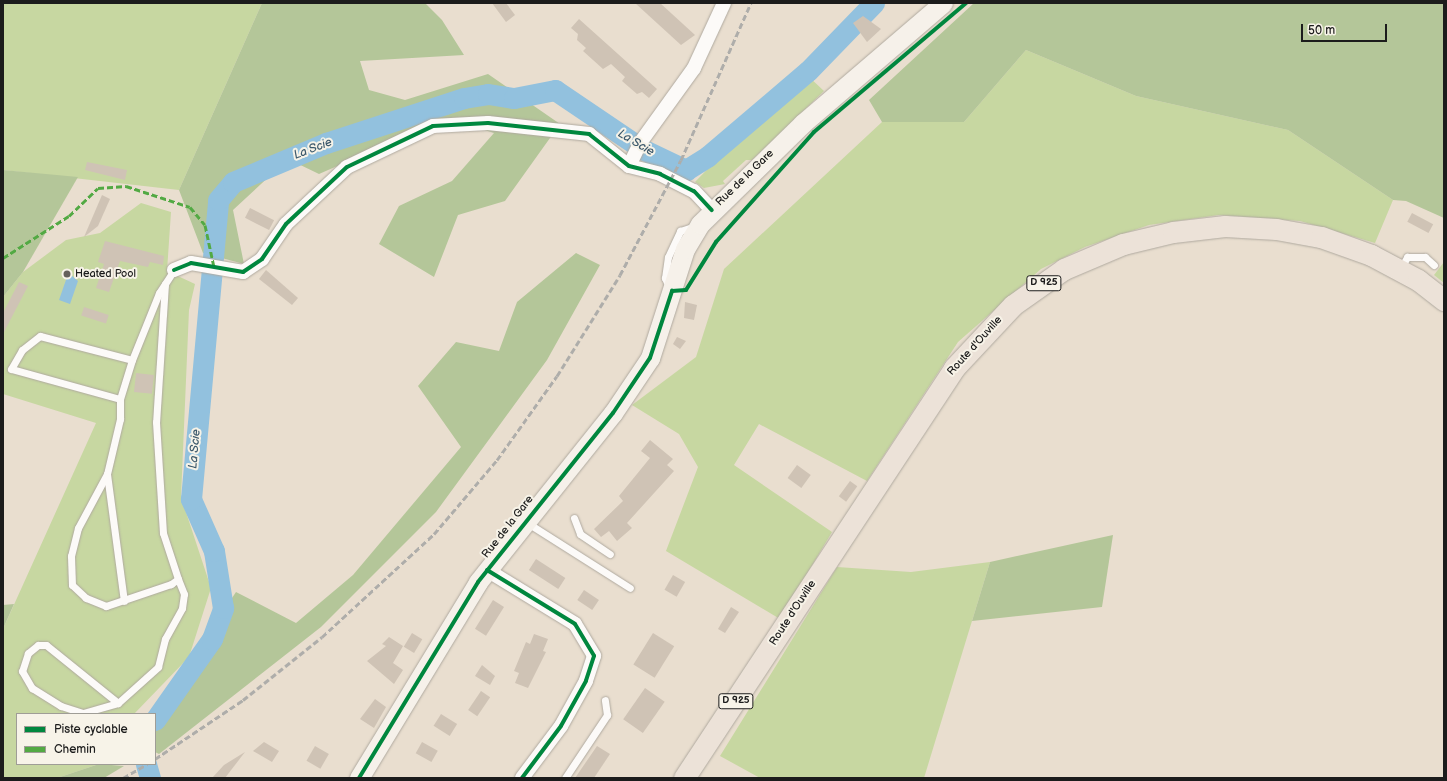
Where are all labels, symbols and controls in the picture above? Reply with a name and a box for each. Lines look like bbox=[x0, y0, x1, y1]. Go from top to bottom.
scale bar bbox=[1303, 16, 1389, 42]
text: 50 m bbox=[1308, 23, 1335, 38]
water label: La Scie bbox=[615, 127, 657, 159]
water label: La Scie bbox=[292, 135, 334, 163]
street label: Rue de la Gare bbox=[713, 147, 777, 209]
place label: Heated Pool bbox=[75, 267, 136, 281]
marker: Heated Pool bbox=[62, 269, 72, 279]
road number: D 925 bbox=[1026, 275, 1062, 291]
street label: Route d'Ouville bbox=[945, 314, 1005, 378]
water label: La Scie bbox=[186, 428, 204, 470]
street label: Rue de la Gare bbox=[480, 493, 536, 561]
street label: Route d'Ouville bbox=[767, 578, 819, 648]
road number: D 925 bbox=[718, 693, 754, 709]
legend bbox=[16, 713, 156, 765]
text: Piste cyclable bbox=[54, 722, 128, 737]
text: Chemin bbox=[54, 742, 96, 757]

